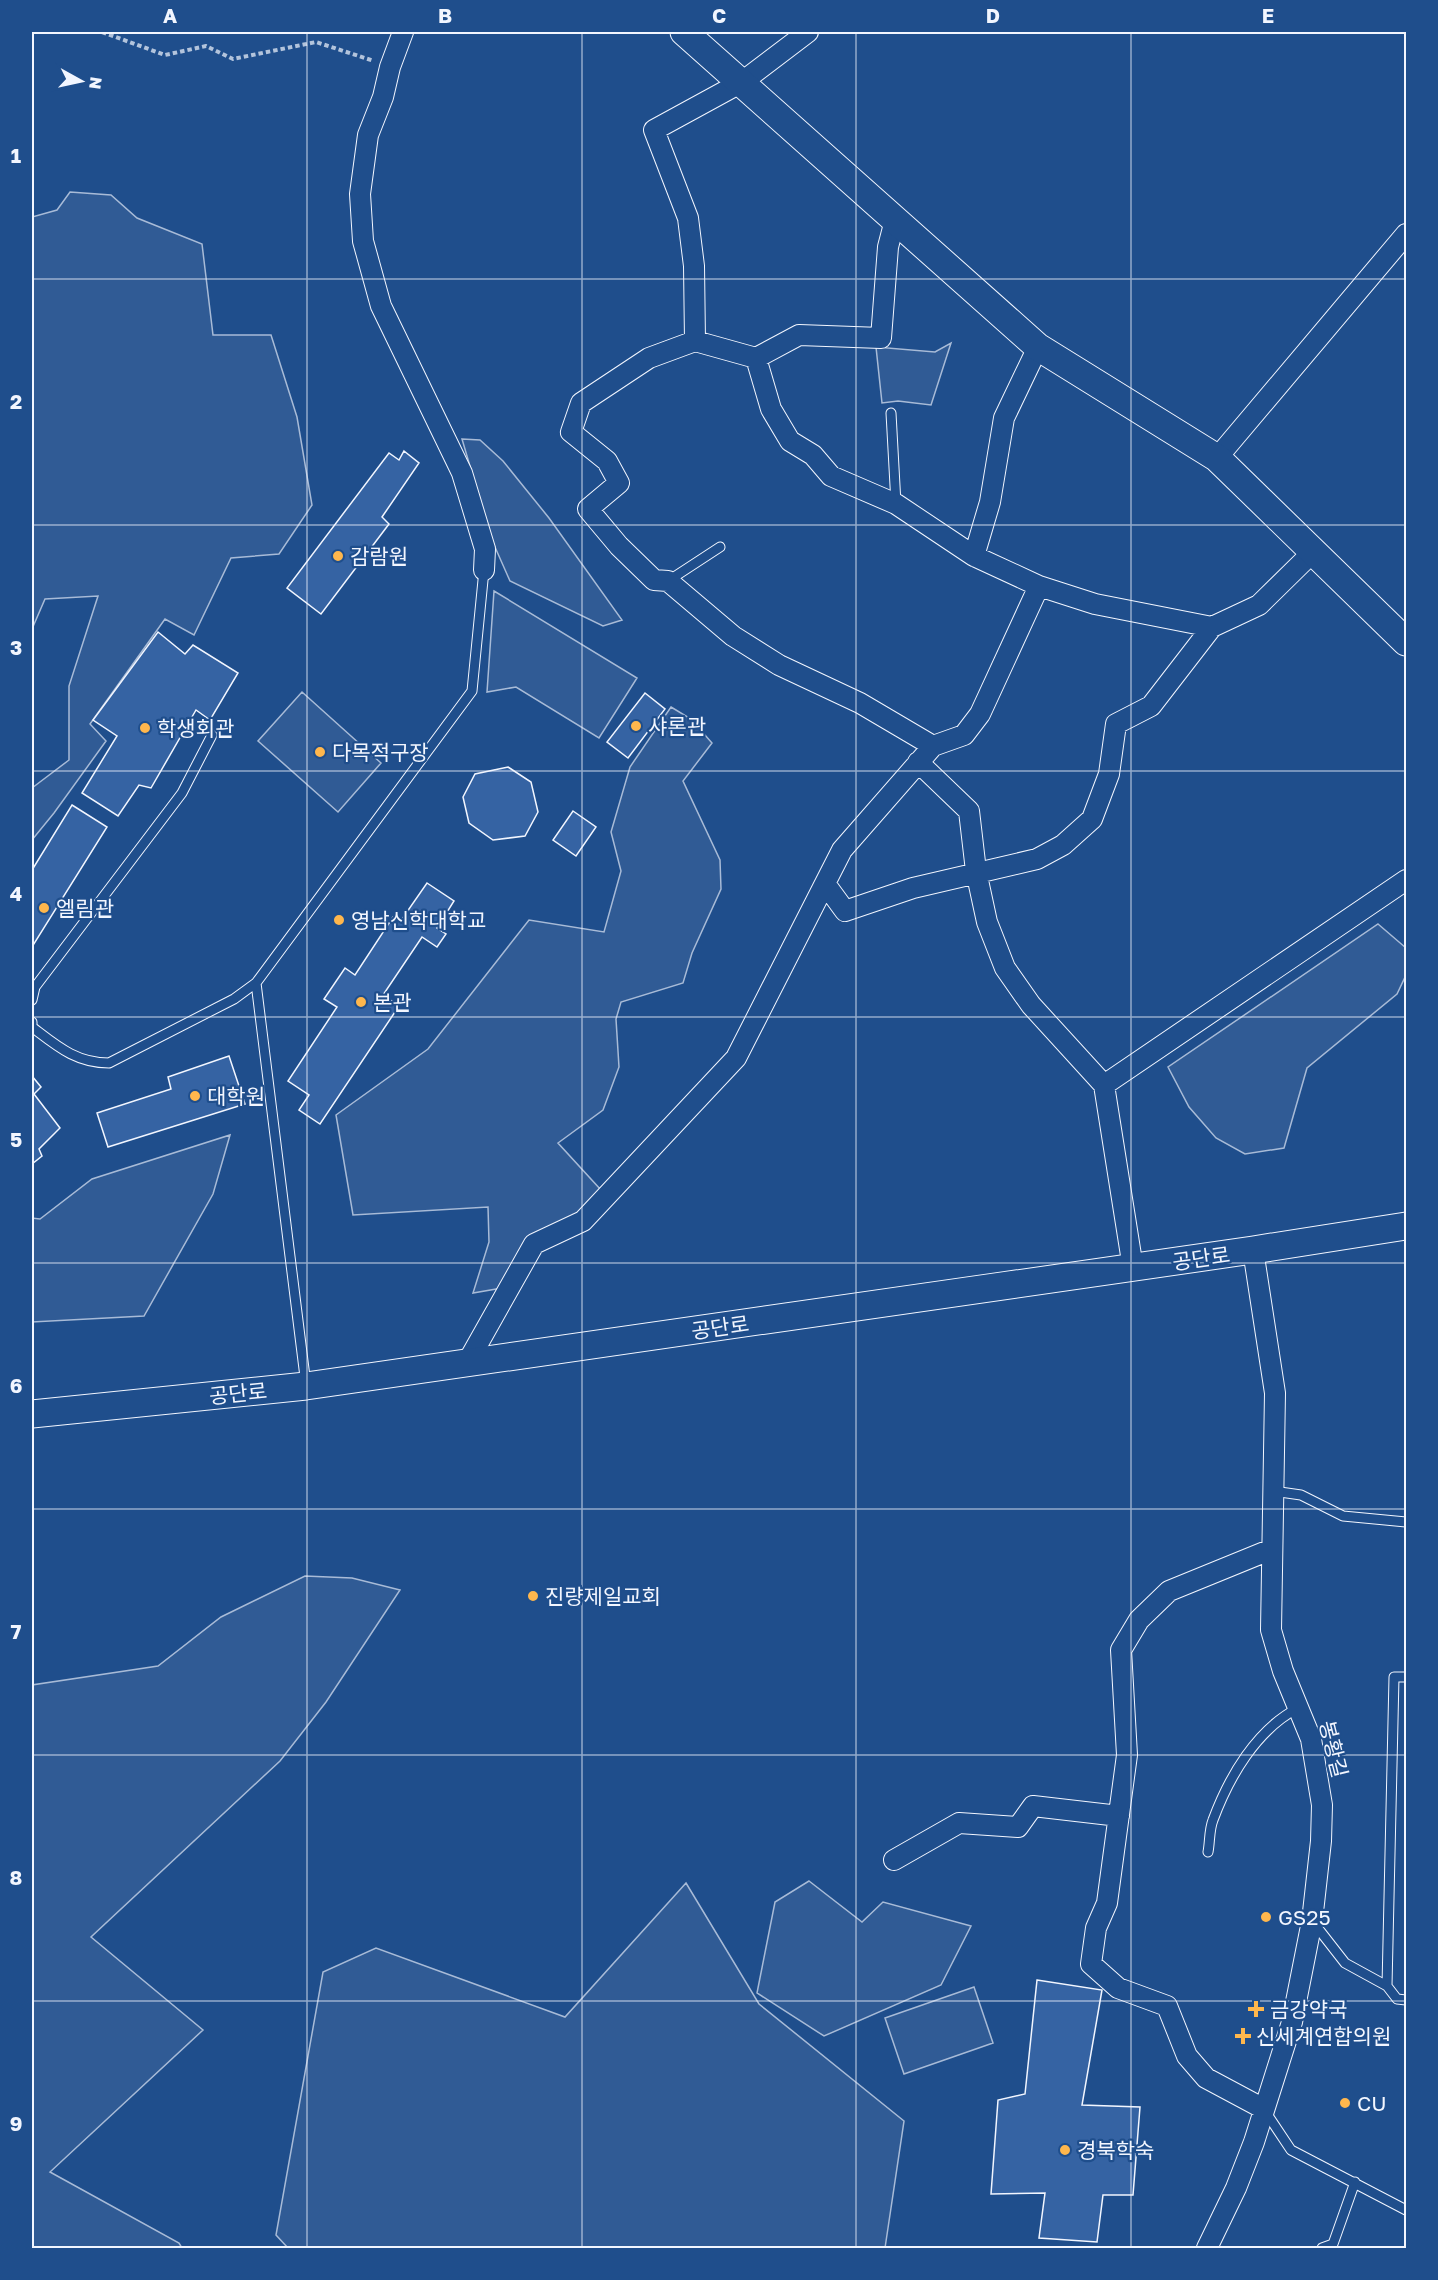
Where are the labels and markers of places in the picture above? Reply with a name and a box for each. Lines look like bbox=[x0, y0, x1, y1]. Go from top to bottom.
place label: 감람원 bbox=[350, 543, 408, 569]
marker: 감람원 bbox=[331, 549, 345, 563]
place label: 샤론관 bbox=[648, 713, 706, 739]
place label: 학생회관 bbox=[157, 715, 234, 741]
marker: 샤론관 bbox=[629, 719, 643, 733]
marker: 학생회관 bbox=[138, 721, 152, 735]
place label: 다목적구장 bbox=[332, 739, 429, 765]
marker: 다목적구장 bbox=[313, 745, 327, 759]
place label: 엘림관 bbox=[56, 895, 114, 921]
marker: 엘림관 bbox=[37, 901, 51, 915]
place label: 영남신학대학교 bbox=[351, 907, 486, 933]
marker: 영남신학대학교 bbox=[332, 913, 346, 927]
place label: 본관 bbox=[373, 989, 412, 1015]
marker: 본관 bbox=[354, 995, 368, 1009]
place label: 대학원 bbox=[207, 1083, 265, 1109]
marker: 대학원 bbox=[188, 1089, 202, 1103]
place label: 진량제일교회 bbox=[545, 1583, 661, 1609]
marker: 진량제일교회 bbox=[526, 1589, 540, 1603]
place label: GS25 bbox=[1278, 1904, 1331, 1930]
marker: GS25 bbox=[1259, 1910, 1273, 1924]
place label: 금강약국 bbox=[1270, 1996, 1347, 2022]
marker: 금강약국 bbox=[1247, 2000, 1265, 2018]
place label: 신세계연합의원 bbox=[1256, 2023, 1391, 2049]
marker: 신세계연합의원 bbox=[1234, 2027, 1252, 2045]
place label: CU bbox=[1357, 2090, 1387, 2116]
marker: CU bbox=[1338, 2096, 1352, 2110]
place label: 경북학숙 bbox=[1077, 2137, 1154, 2163]
marker: 경북학숙 bbox=[1058, 2143, 1072, 2157]

